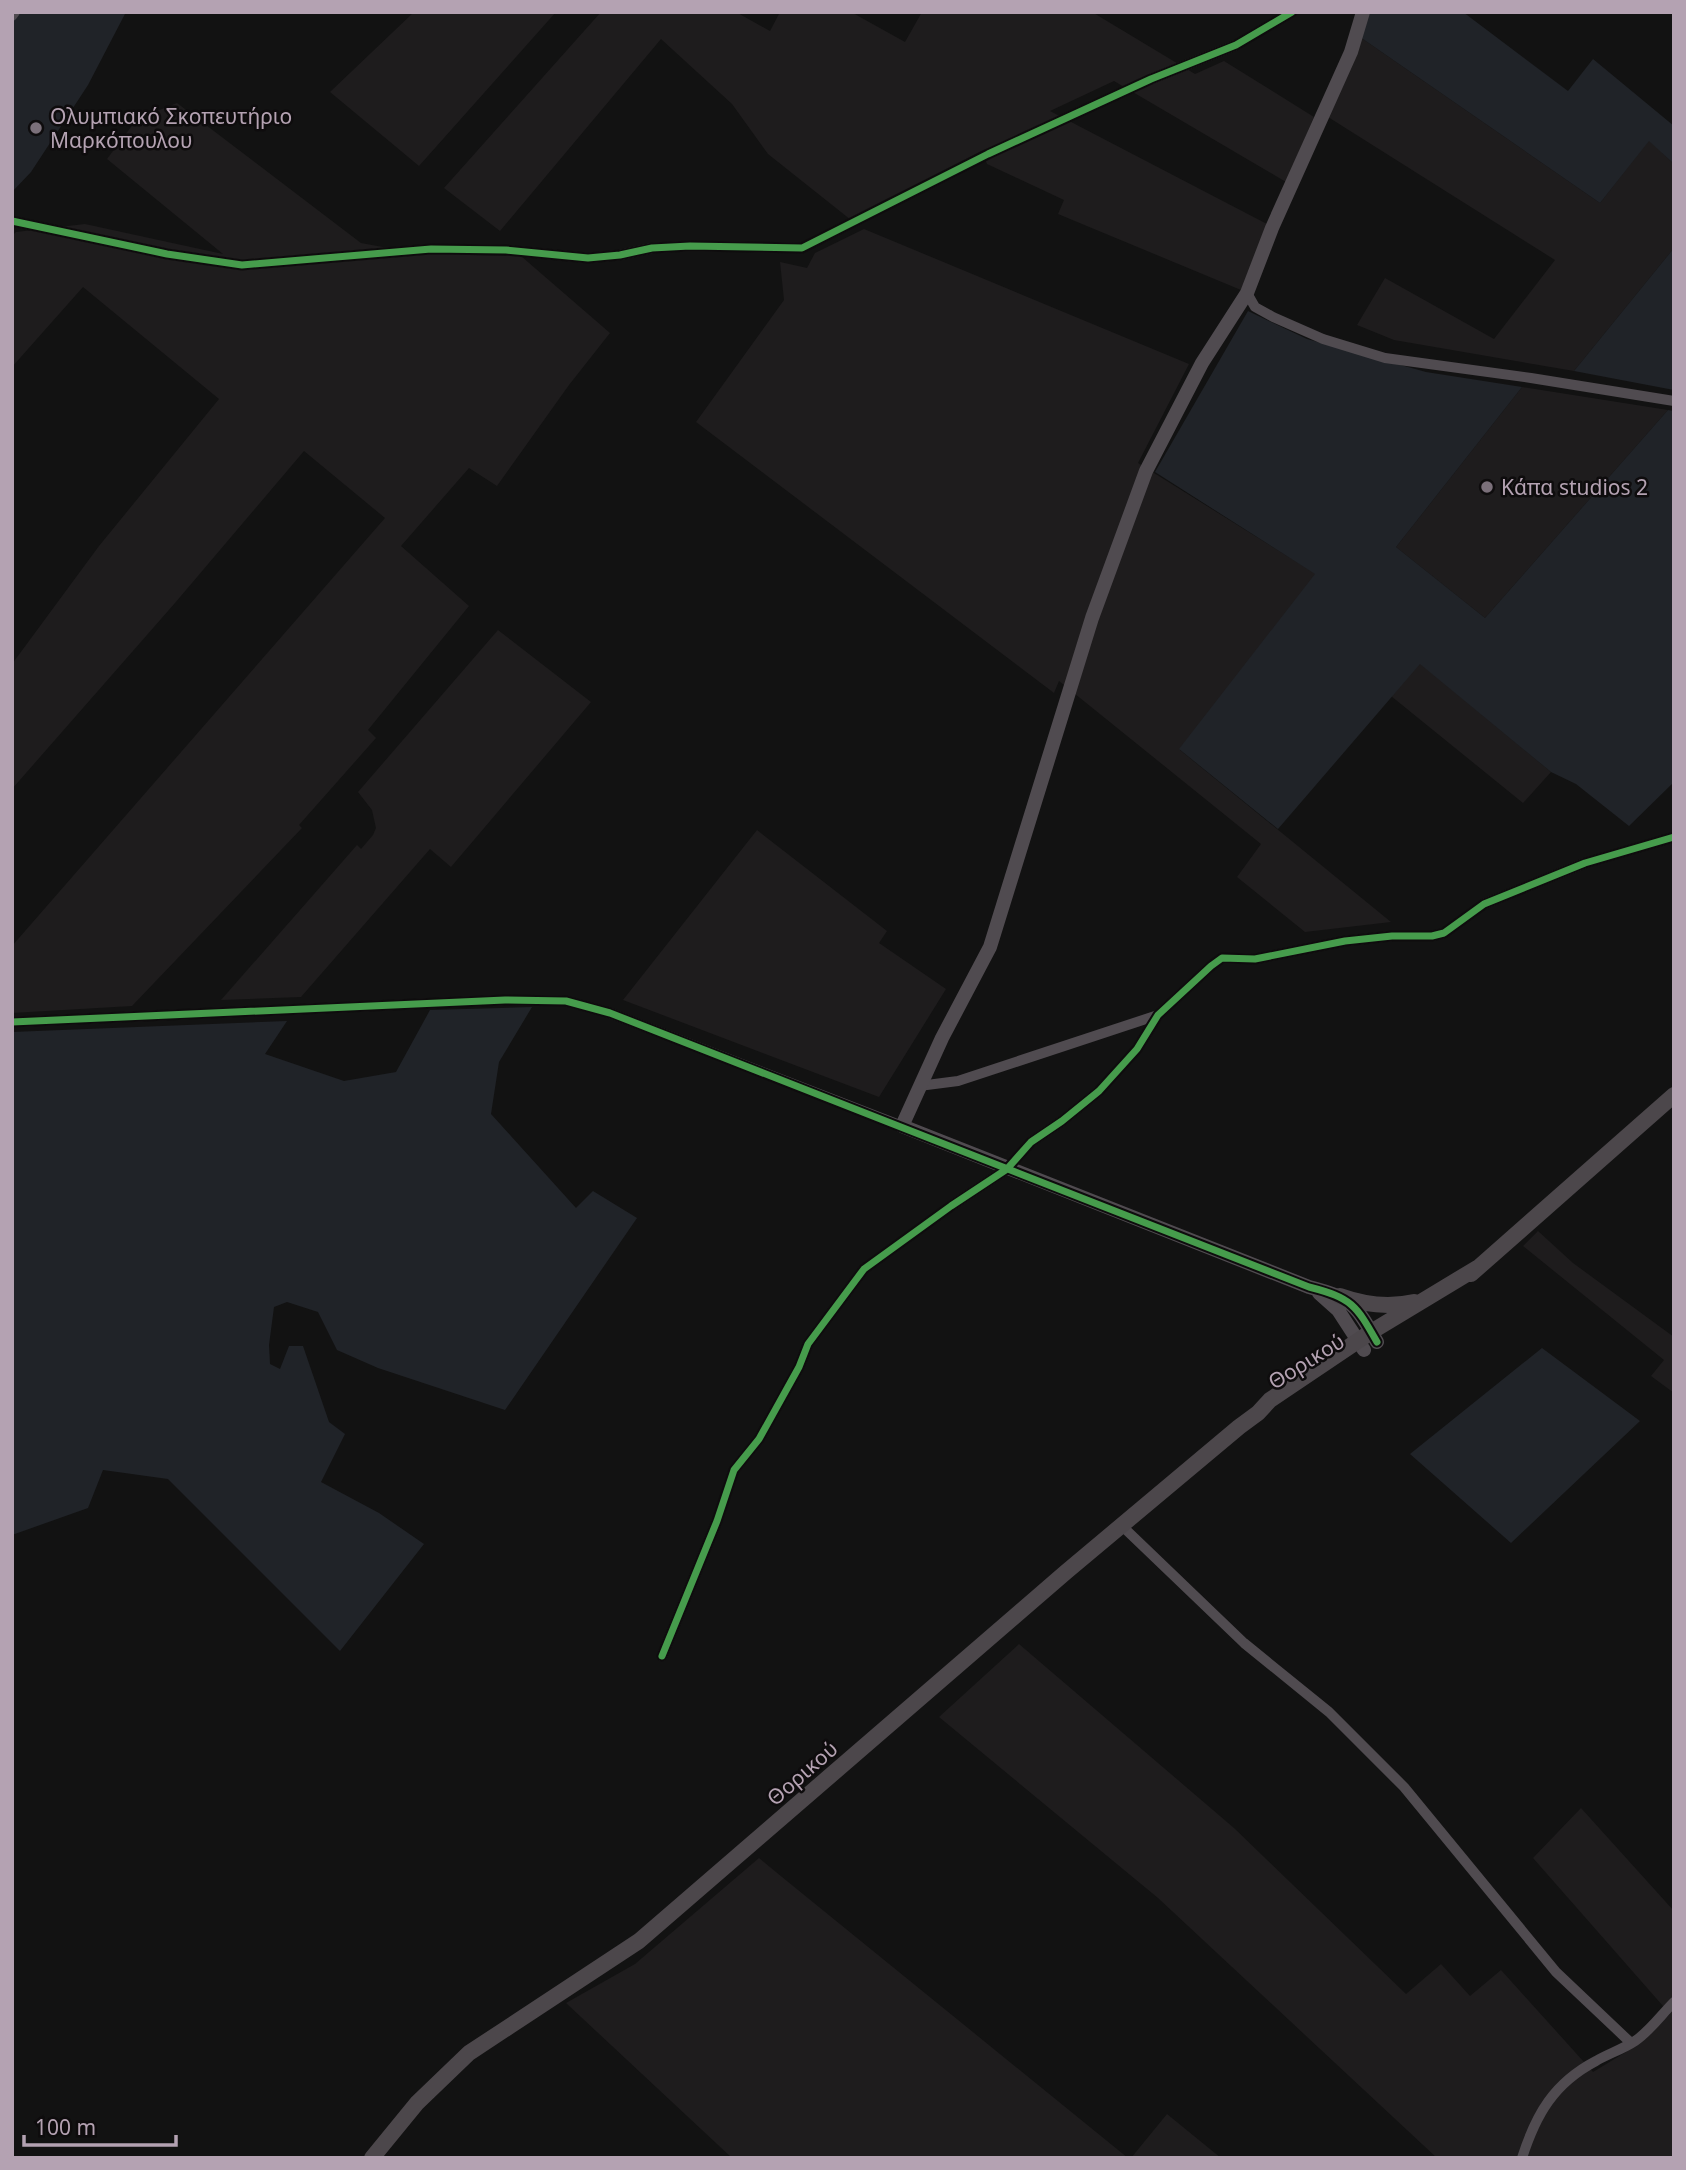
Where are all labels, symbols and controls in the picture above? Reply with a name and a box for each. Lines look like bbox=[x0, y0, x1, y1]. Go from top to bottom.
place label: Ολυμπιακό Σκοπευτήριο Μαρκόπουλου bbox=[50, 102, 292, 154]
marker: Ολυμπιακό Σκοπευτήριο Μαρκόπουλου bbox=[28, 120, 44, 136]
place label: Κάπα studios 2 bbox=[1501, 473, 1648, 501]
marker: Κάπα studios 2 bbox=[1479, 479, 1495, 495]
street label: Θορικού bbox=[1262, 1327, 1350, 1395]
street label: Θορικού bbox=[761, 1735, 843, 1811]
scale bar bbox=[24, 2104, 177, 2148]
text: 100 m bbox=[35, 2113, 96, 2141]

